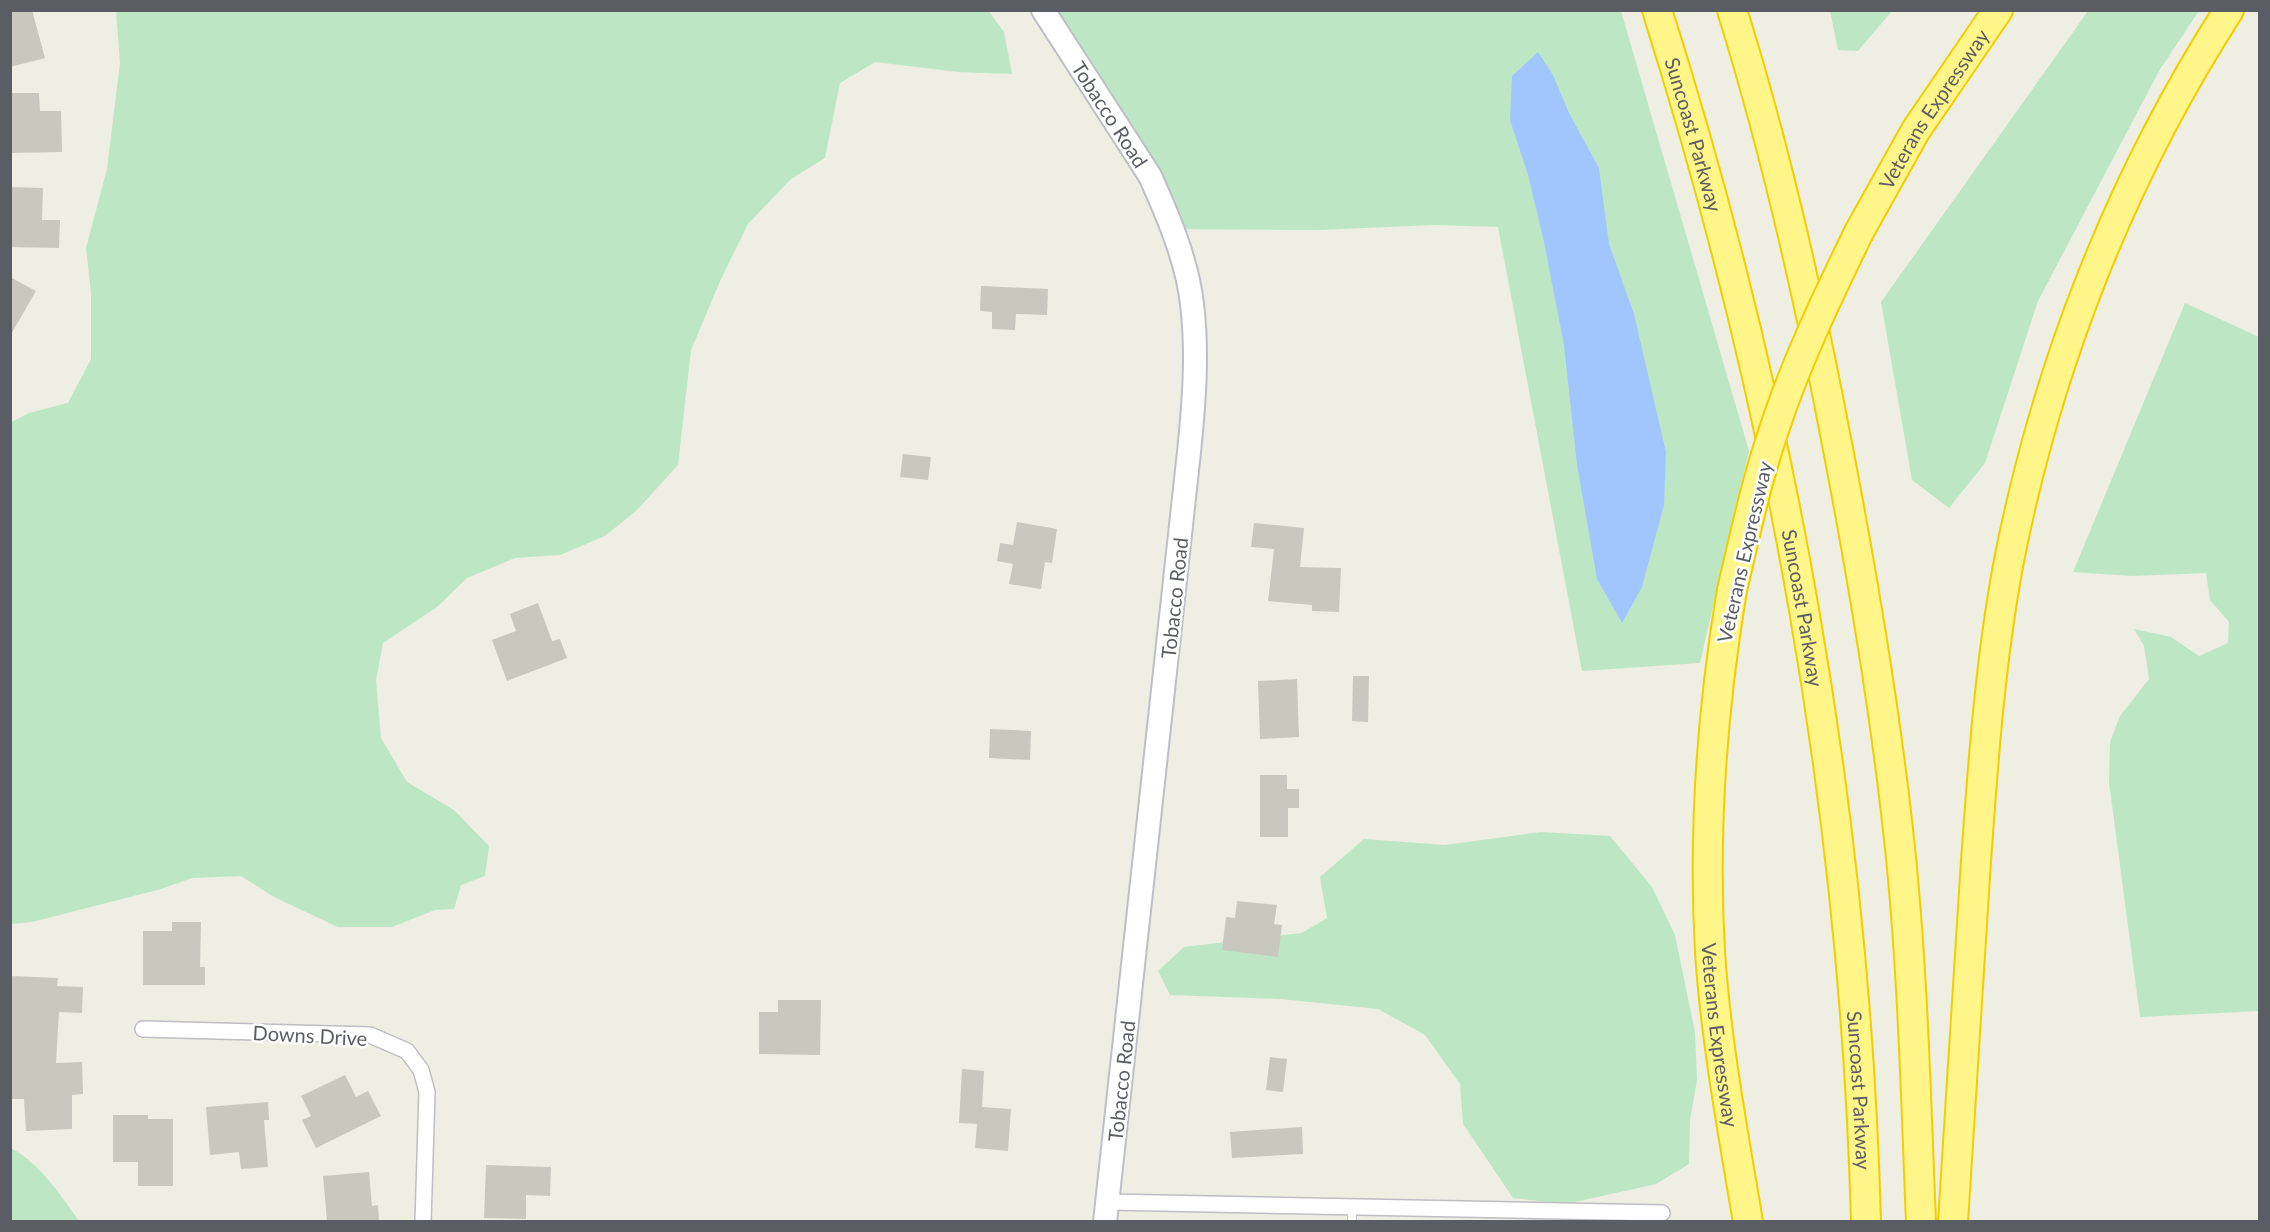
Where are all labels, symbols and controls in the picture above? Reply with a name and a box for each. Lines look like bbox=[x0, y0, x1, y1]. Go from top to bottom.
street label: Veterans Expressway bbox=[1874, 24, 1994, 193]
street label: Suncoast Parkway bbox=[1660, 55, 1728, 215]
street label: Tobacco Road bbox=[1067, 57, 1153, 172]
street label: Veterans Expressway bbox=[1711, 458, 1777, 645]
street label: Suncoast Parkway bbox=[1778, 527, 1829, 689]
street label: Tobacco Road bbox=[1156, 536, 1192, 660]
street label: Veterans Expressway bbox=[1698, 942, 1744, 1129]
street label: Suncoast Parkway bbox=[1843, 1010, 1876, 1171]
street label: Tobacco Road bbox=[1103, 1019, 1139, 1143]
street label: Downs Drive bbox=[252, 1020, 368, 1050]

